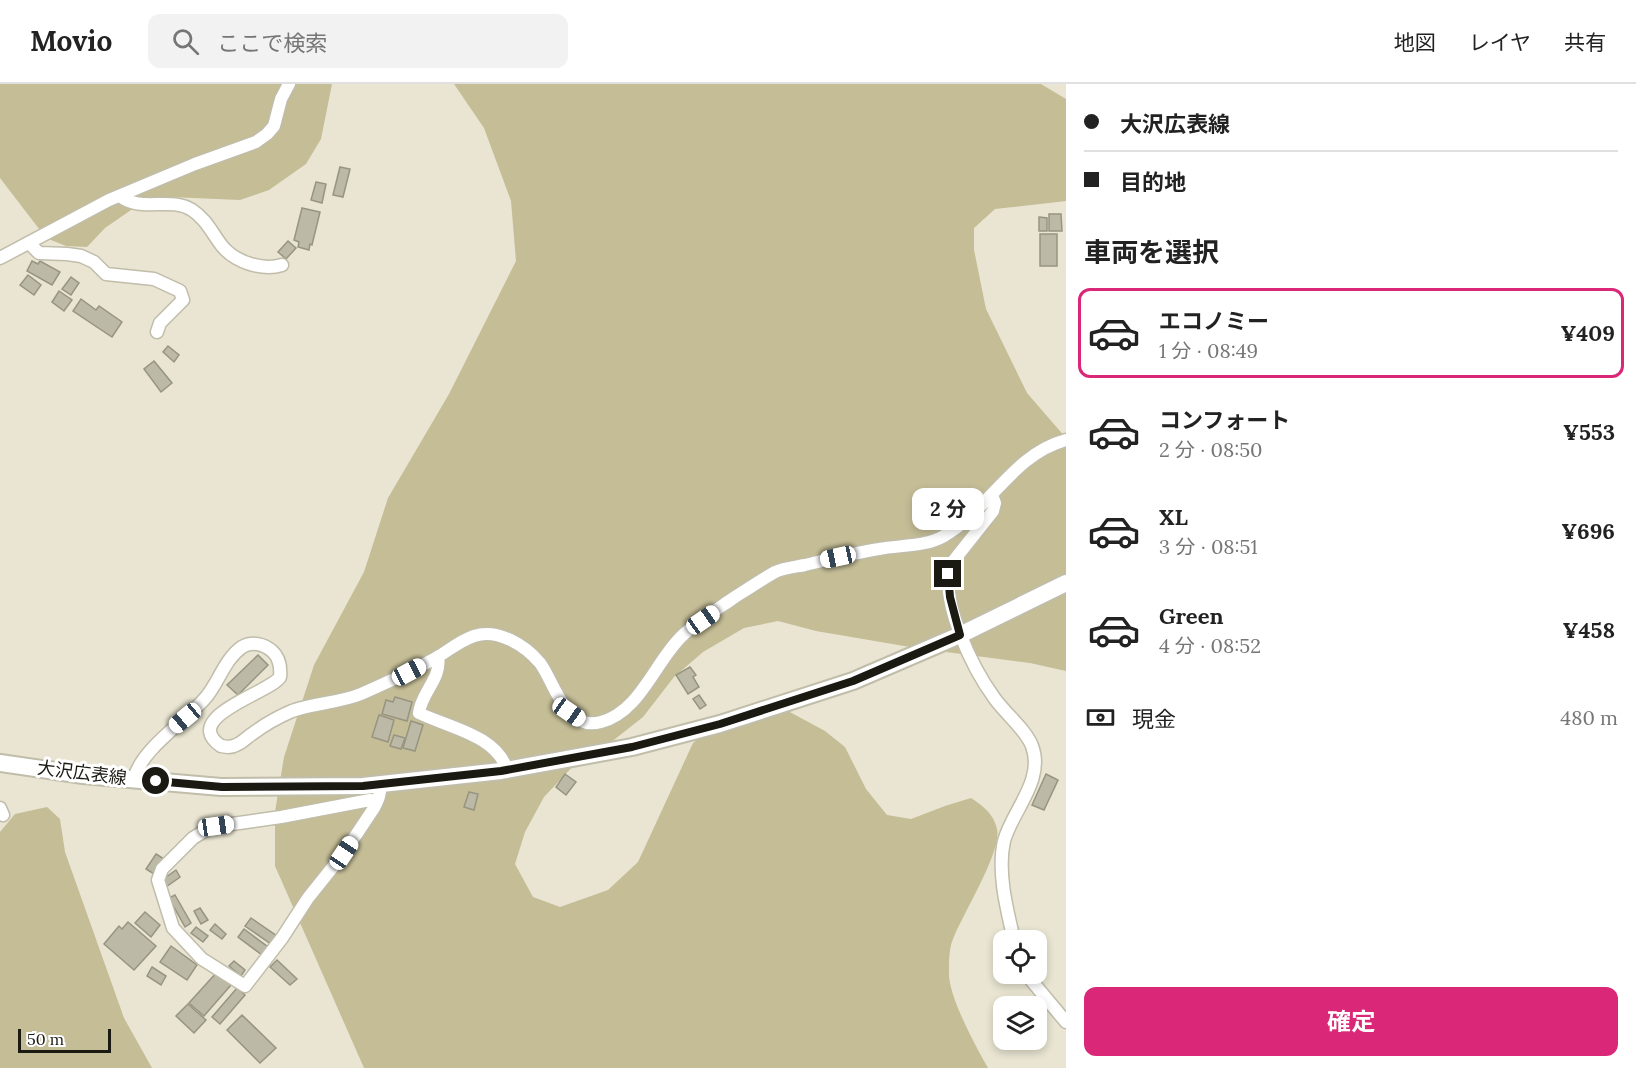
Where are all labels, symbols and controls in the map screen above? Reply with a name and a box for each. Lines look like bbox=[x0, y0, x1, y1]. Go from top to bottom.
search box bbox=[148, 14, 568, 68]
text: Movio bbox=[30, 23, 112, 59]
icon: search bbox=[169, 25, 202, 58]
text: ここで検索 bbox=[217, 29, 327, 57]
text: 地図 bbox=[1394, 29, 1436, 56]
text: レイヤ bbox=[1469, 29, 1531, 56]
text: 共有 bbox=[1564, 29, 1606, 56]
text: 大沢広表線 bbox=[1120, 110, 1230, 138]
text: 目的地 bbox=[1120, 168, 1186, 196]
text: 車両を選択 bbox=[1084, 235, 1219, 269]
icon: car bbox=[1087, 306, 1141, 360]
text: エコノミー bbox=[1159, 307, 1269, 335]
text: ¥409 bbox=[1560, 319, 1615, 347]
text: 1 分 · 08:49 bbox=[1159, 338, 1258, 363]
icon: car bbox=[1087, 405, 1141, 459]
text: コンフォート bbox=[1159, 406, 1290, 434]
text: ¥553 bbox=[1563, 418, 1615, 446]
text: 2 分 · 08:50 bbox=[1159, 437, 1263, 462]
callout: 2 分 bbox=[912, 487, 984, 529]
text: 2 分 bbox=[930, 496, 966, 521]
text: XL bbox=[1159, 503, 1188, 531]
icon: car bbox=[1087, 504, 1141, 558]
text: ¥696 bbox=[1561, 517, 1615, 545]
text: 3 分 · 08:51 bbox=[1159, 534, 1258, 559]
car bbox=[819, 544, 857, 570]
route end bbox=[934, 560, 961, 587]
car bbox=[683, 602, 723, 638]
text: Green bbox=[1159, 602, 1224, 630]
icon: car bbox=[1087, 603, 1141, 657]
text: ¥458 bbox=[1563, 616, 1615, 644]
text: 4 分 · 08:52 bbox=[1159, 633, 1261, 658]
car bbox=[389, 656, 429, 688]
car bbox=[549, 694, 589, 730]
car bbox=[165, 700, 205, 736]
icon: cash bbox=[1084, 701, 1117, 734]
text: 現金 bbox=[1132, 705, 1176, 733]
text: 480 m bbox=[1560, 705, 1618, 730]
street label: 大沢広表線 bbox=[36, 756, 128, 789]
route start bbox=[142, 767, 169, 794]
car bbox=[197, 815, 235, 837]
car bbox=[326, 833, 362, 873]
map controls bbox=[993, 930, 1047, 1050]
button: locate bbox=[993, 930, 1047, 984]
button: 確定 bbox=[1084, 987, 1618, 1056]
button: layers bbox=[993, 996, 1047, 1050]
scale bar bbox=[18, 1026, 111, 1054]
text: 50 m bbox=[27, 1029, 64, 1049]

